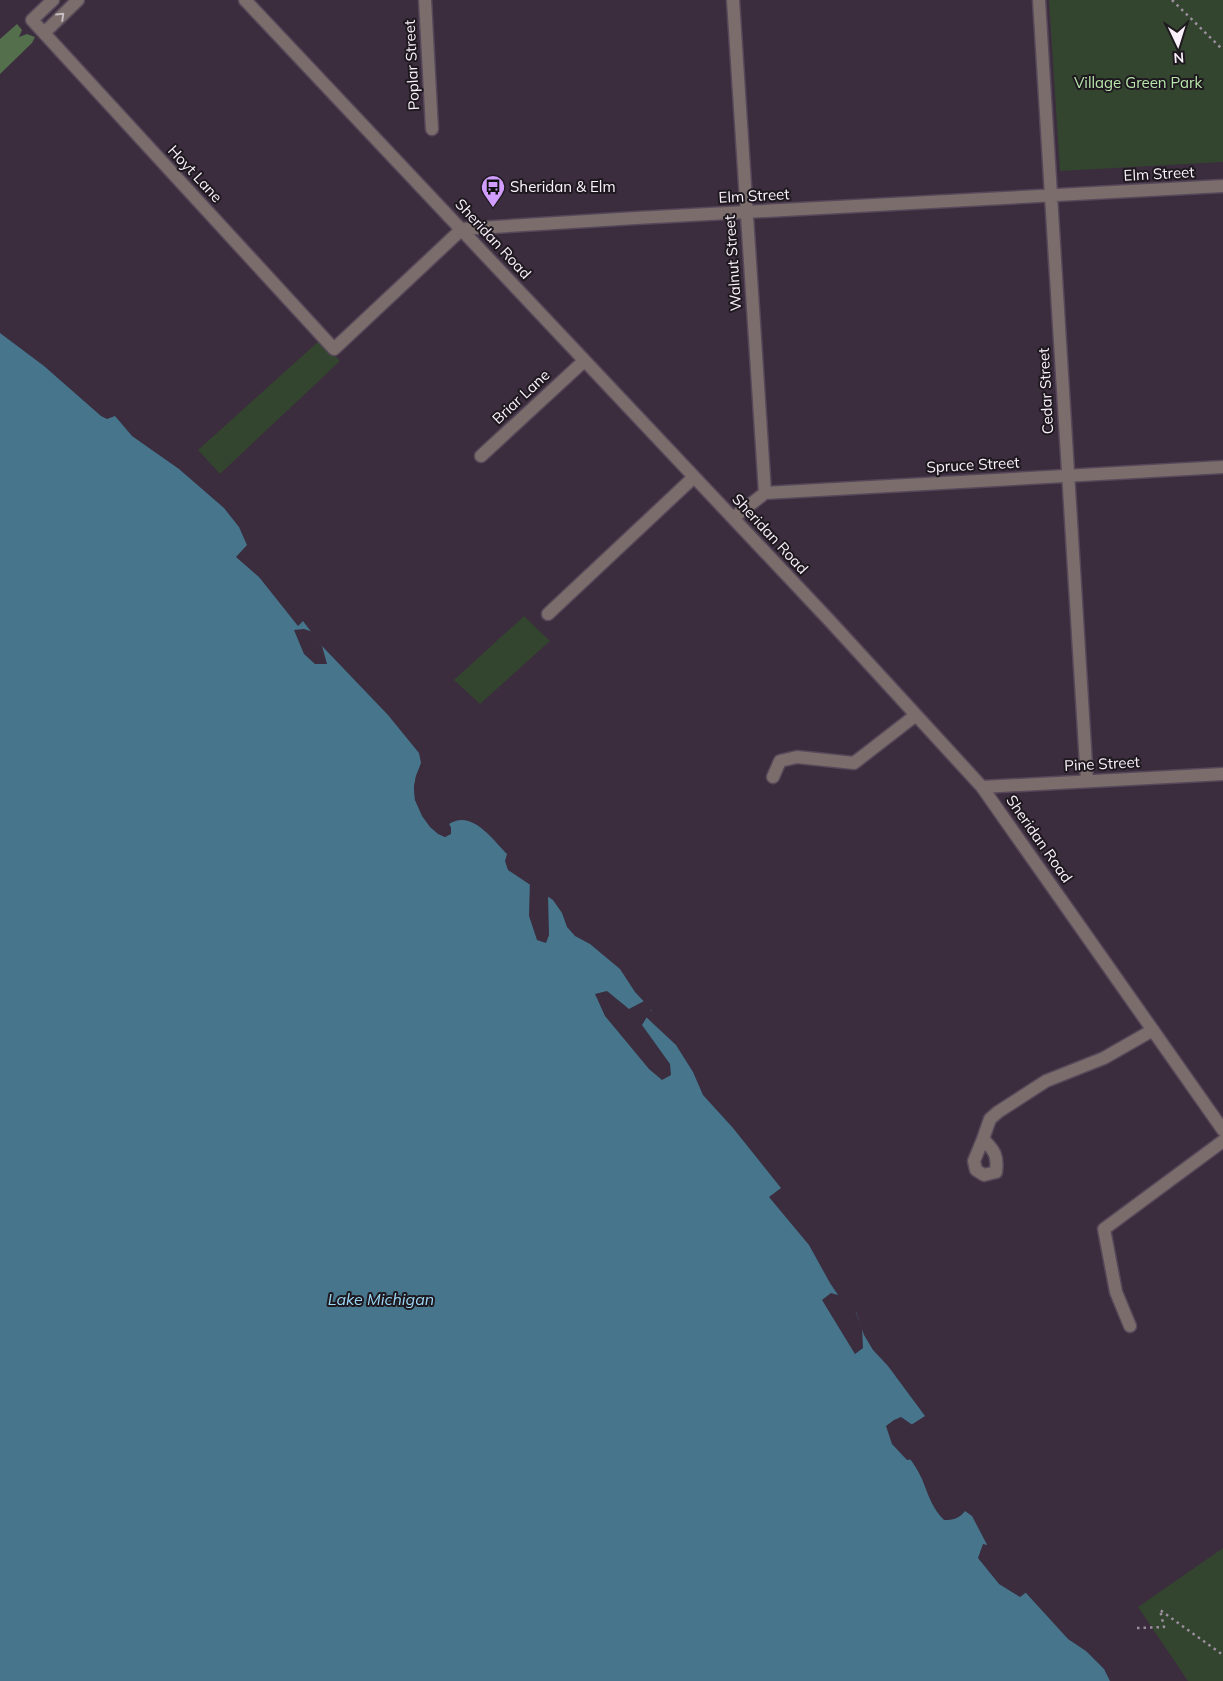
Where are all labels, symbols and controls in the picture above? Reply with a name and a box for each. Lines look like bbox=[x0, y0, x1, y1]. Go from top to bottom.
one-way arrow bbox=[55, 13, 64, 22]
street label: Poplar Street bbox=[400, 19, 423, 111]
north arrow bbox=[1153, 20, 1203, 70]
text: N bbox=[1173, 49, 1185, 67]
park label: Village Green Park bbox=[1074, 73, 1202, 92]
street label: Hoyt Lane bbox=[164, 141, 227, 206]
street label: Elm Street bbox=[1123, 162, 1195, 185]
bus stop icon: Sheridan & Elm bbox=[480, 174, 506, 208]
place label: Sheridan & Elm bbox=[510, 177, 616, 196]
street label: Elm Street bbox=[718, 184, 790, 207]
street label: Sheridan Road bbox=[451, 195, 535, 283]
street label: Walnut Street bbox=[720, 214, 745, 312]
street label: Cedar Street bbox=[1034, 347, 1057, 435]
street label: Briar Lane bbox=[488, 365, 553, 428]
street label: Spruce Street bbox=[926, 453, 1020, 476]
street label: Sheridan Road bbox=[728, 490, 812, 578]
street label: Pine Street bbox=[1064, 752, 1140, 775]
street label: Sheridan Road bbox=[1002, 791, 1077, 886]
water label: Lake Michigan bbox=[328, 1289, 434, 1309]

